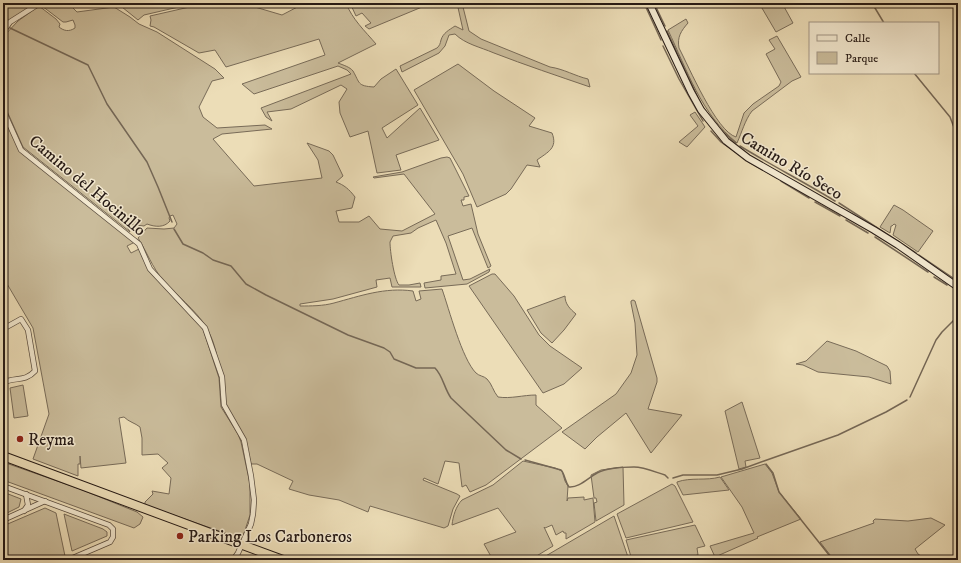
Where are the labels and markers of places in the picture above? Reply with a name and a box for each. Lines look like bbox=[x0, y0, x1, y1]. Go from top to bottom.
place label: Reyma bbox=[28, 429, 75, 451]
marker: Reyma bbox=[15, 434, 25, 444]
place label: Parking Los Carboneros bbox=[188, 526, 352, 548]
marker: Parking Los Carboneros bbox=[175, 531, 185, 541]

